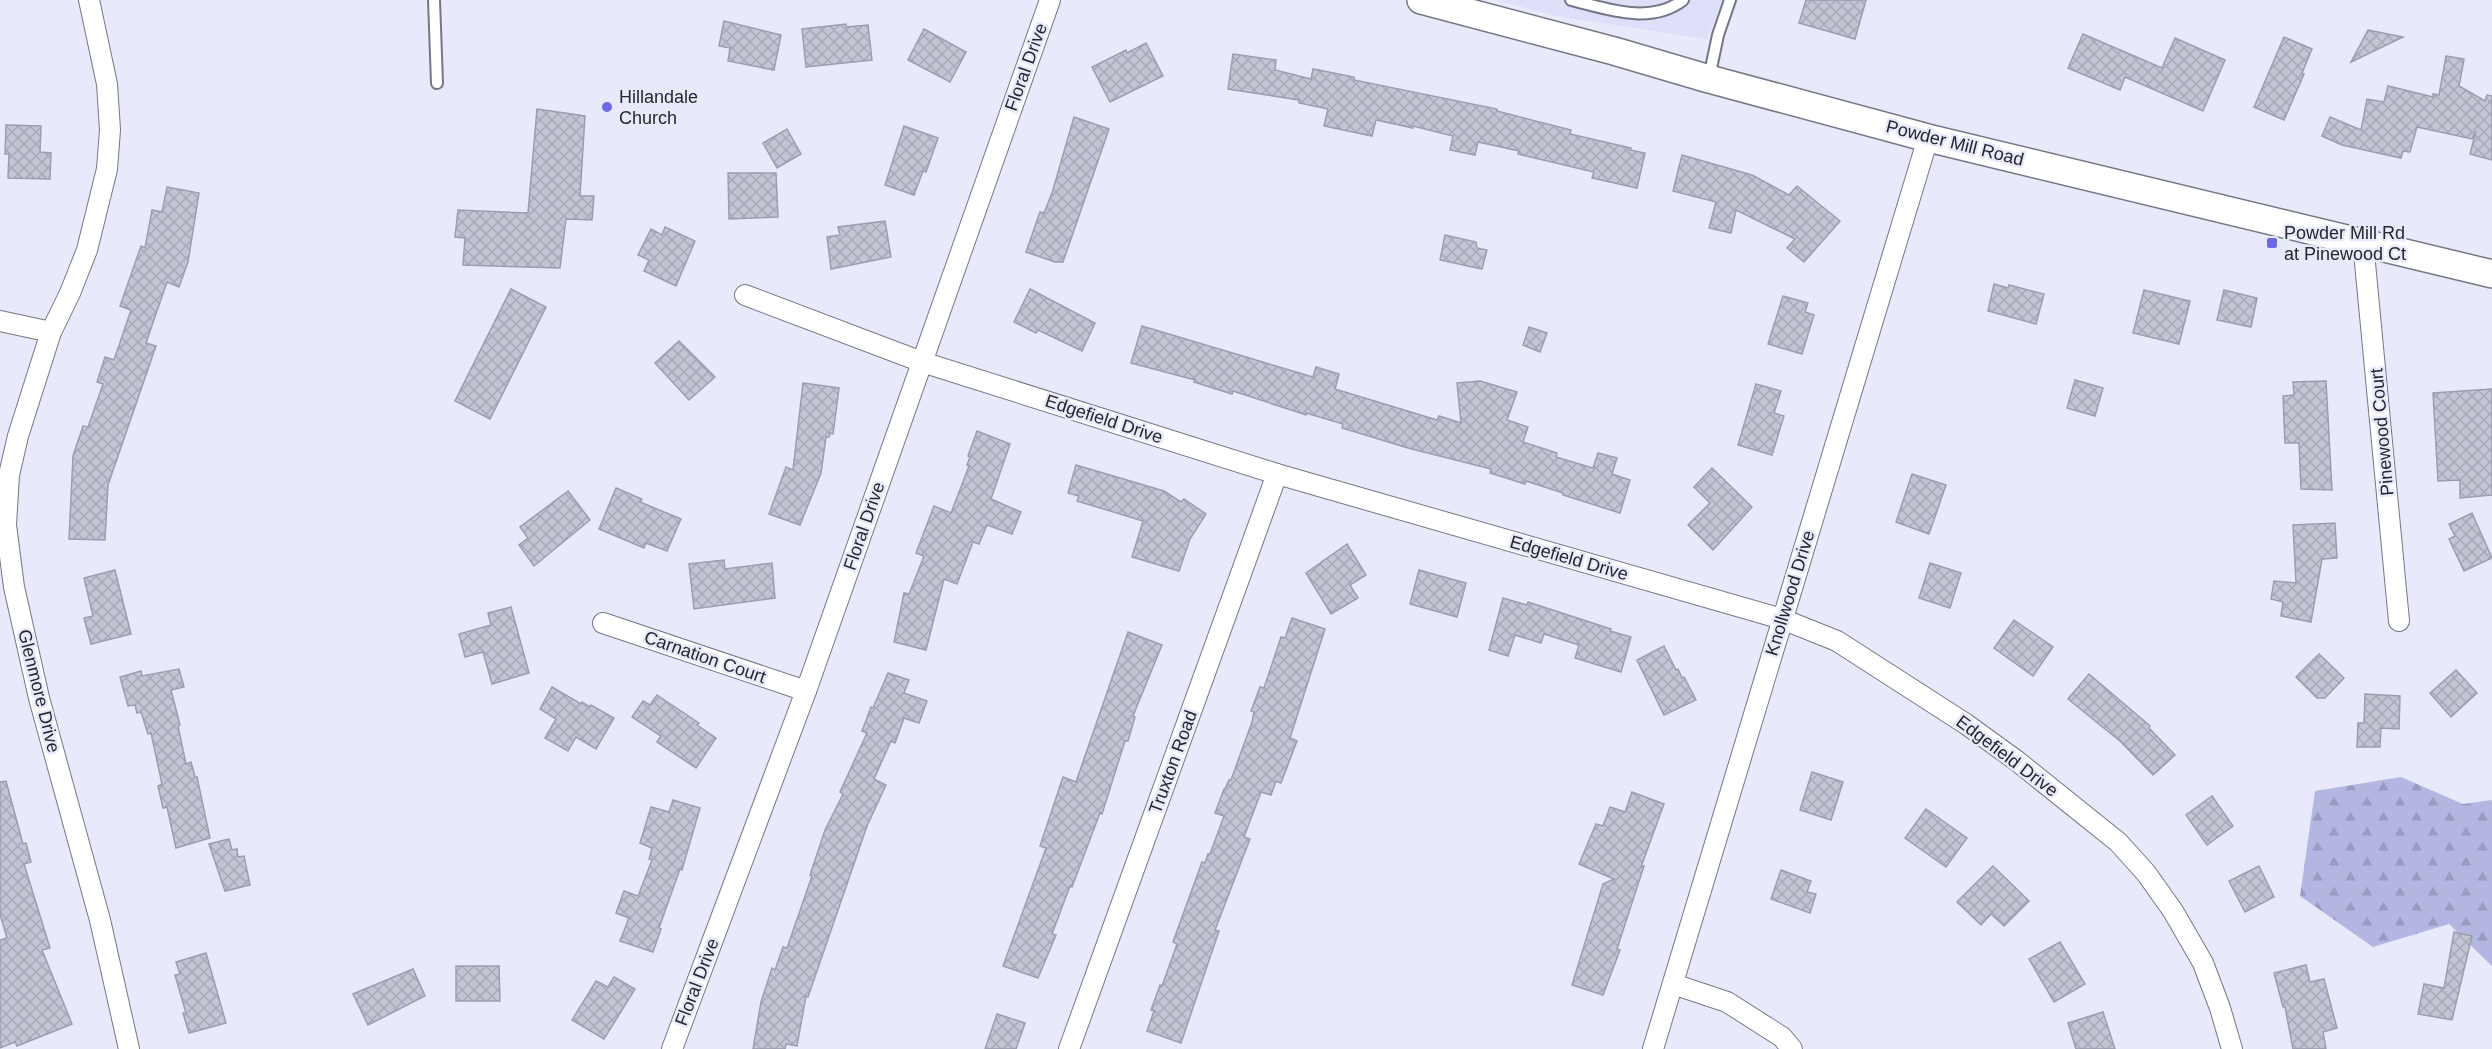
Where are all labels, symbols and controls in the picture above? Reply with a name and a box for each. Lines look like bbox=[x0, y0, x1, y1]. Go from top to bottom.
street label: Floral Drive bbox=[1001, 20, 1051, 114]
place label: Hillandale Church bbox=[619, 87, 698, 128]
marker: Hillandale Church bbox=[600, 100, 614, 114]
street label: Powder Mill Road bbox=[1884, 116, 2026, 170]
place label: Powder Mill Rd at Pinewood Ct bbox=[2284, 223, 2406, 264]
marker: Powder Mill Rd at Pinewood Ct bbox=[2265, 236, 2279, 250]
street label: Pinewood Court bbox=[2366, 367, 2398, 497]
street label: Edgefield Drive bbox=[1043, 391, 1165, 447]
street label: Floral Drive bbox=[840, 479, 888, 573]
street label: Knollwood Drive bbox=[1761, 528, 1819, 658]
street label: Edgefield Drive bbox=[1508, 532, 1630, 584]
street label: Glenmore Drive bbox=[14, 627, 64, 755]
street label: Carnation Court bbox=[642, 627, 768, 687]
street label: Truxton Road bbox=[1145, 708, 1201, 816]
street label: Edgefield Drive bbox=[1952, 711, 2062, 801]
street label: Floral Drive bbox=[671, 935, 723, 1029]

